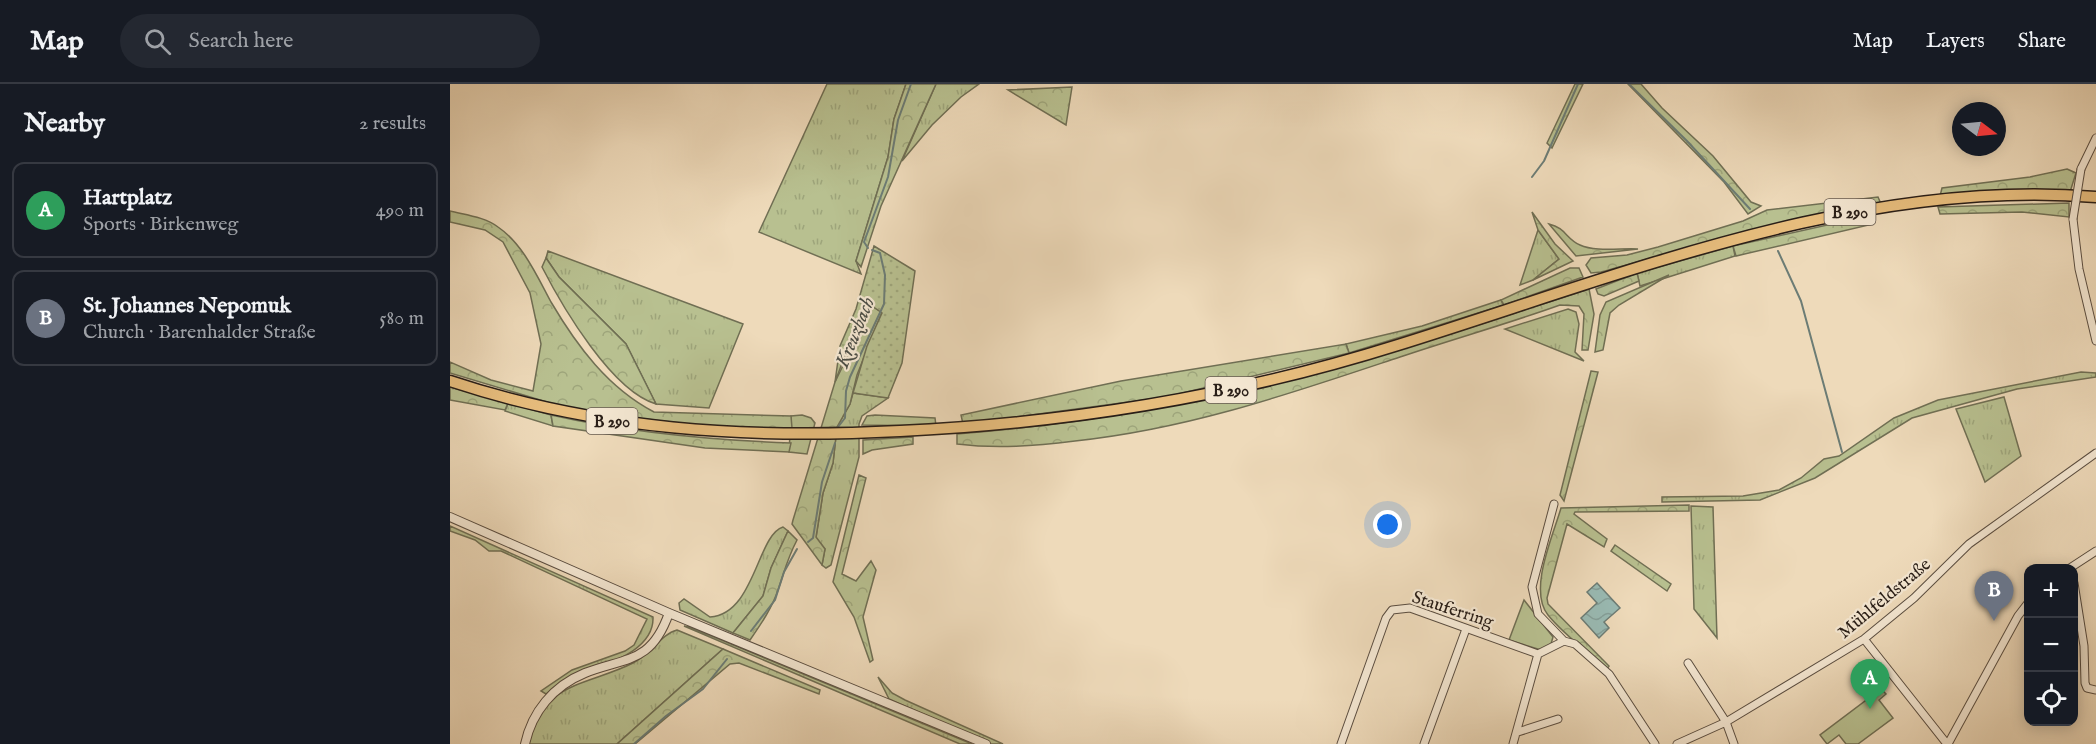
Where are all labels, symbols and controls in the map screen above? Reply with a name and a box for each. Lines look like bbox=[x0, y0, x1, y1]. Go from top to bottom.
search box bbox=[120, 14, 540, 68]
text: Map bbox=[30, 24, 84, 59]
icon: search bbox=[141, 25, 174, 58]
text: Search here bbox=[189, 27, 293, 55]
text: Map bbox=[1853, 28, 1893, 55]
text: Layers bbox=[1926, 28, 1985, 55]
text: Share bbox=[2018, 28, 2066, 55]
north arrow bbox=[1952, 102, 2006, 156]
text: Nearby bbox=[24, 107, 105, 140]
text: 2 results bbox=[359, 111, 426, 136]
text: Hartplatz bbox=[83, 184, 172, 212]
text: A bbox=[39, 198, 52, 223]
text: 490 m bbox=[376, 198, 424, 223]
road number: B 290 bbox=[1824, 199, 1876, 225]
text: Sports · Birkenweg bbox=[83, 212, 238, 237]
text: St. Johannes Nepomuk bbox=[83, 292, 291, 320]
water label: Kreuzbach bbox=[830, 293, 881, 372]
text: B bbox=[39, 306, 52, 331]
text: 580 m bbox=[379, 306, 424, 331]
text: Church · Barenhalder Straße bbox=[83, 320, 316, 345]
road number: B 290 bbox=[1206, 377, 1256, 403]
road number: B 290 bbox=[586, 408, 638, 434]
your location bbox=[1373, 510, 1402, 539]
street label: Mühlfeldstraße bbox=[1834, 554, 1936, 645]
map controls bbox=[2024, 564, 2078, 726]
button: + bbox=[2024, 564, 2078, 618]
pin: B bbox=[1974, 572, 2014, 621]
street label: Stauferring bbox=[1409, 586, 1497, 635]
button: − bbox=[2024, 618, 2078, 672]
pin: A bbox=[1850, 660, 1890, 709]
button: locate bbox=[2024, 672, 2078, 726]

